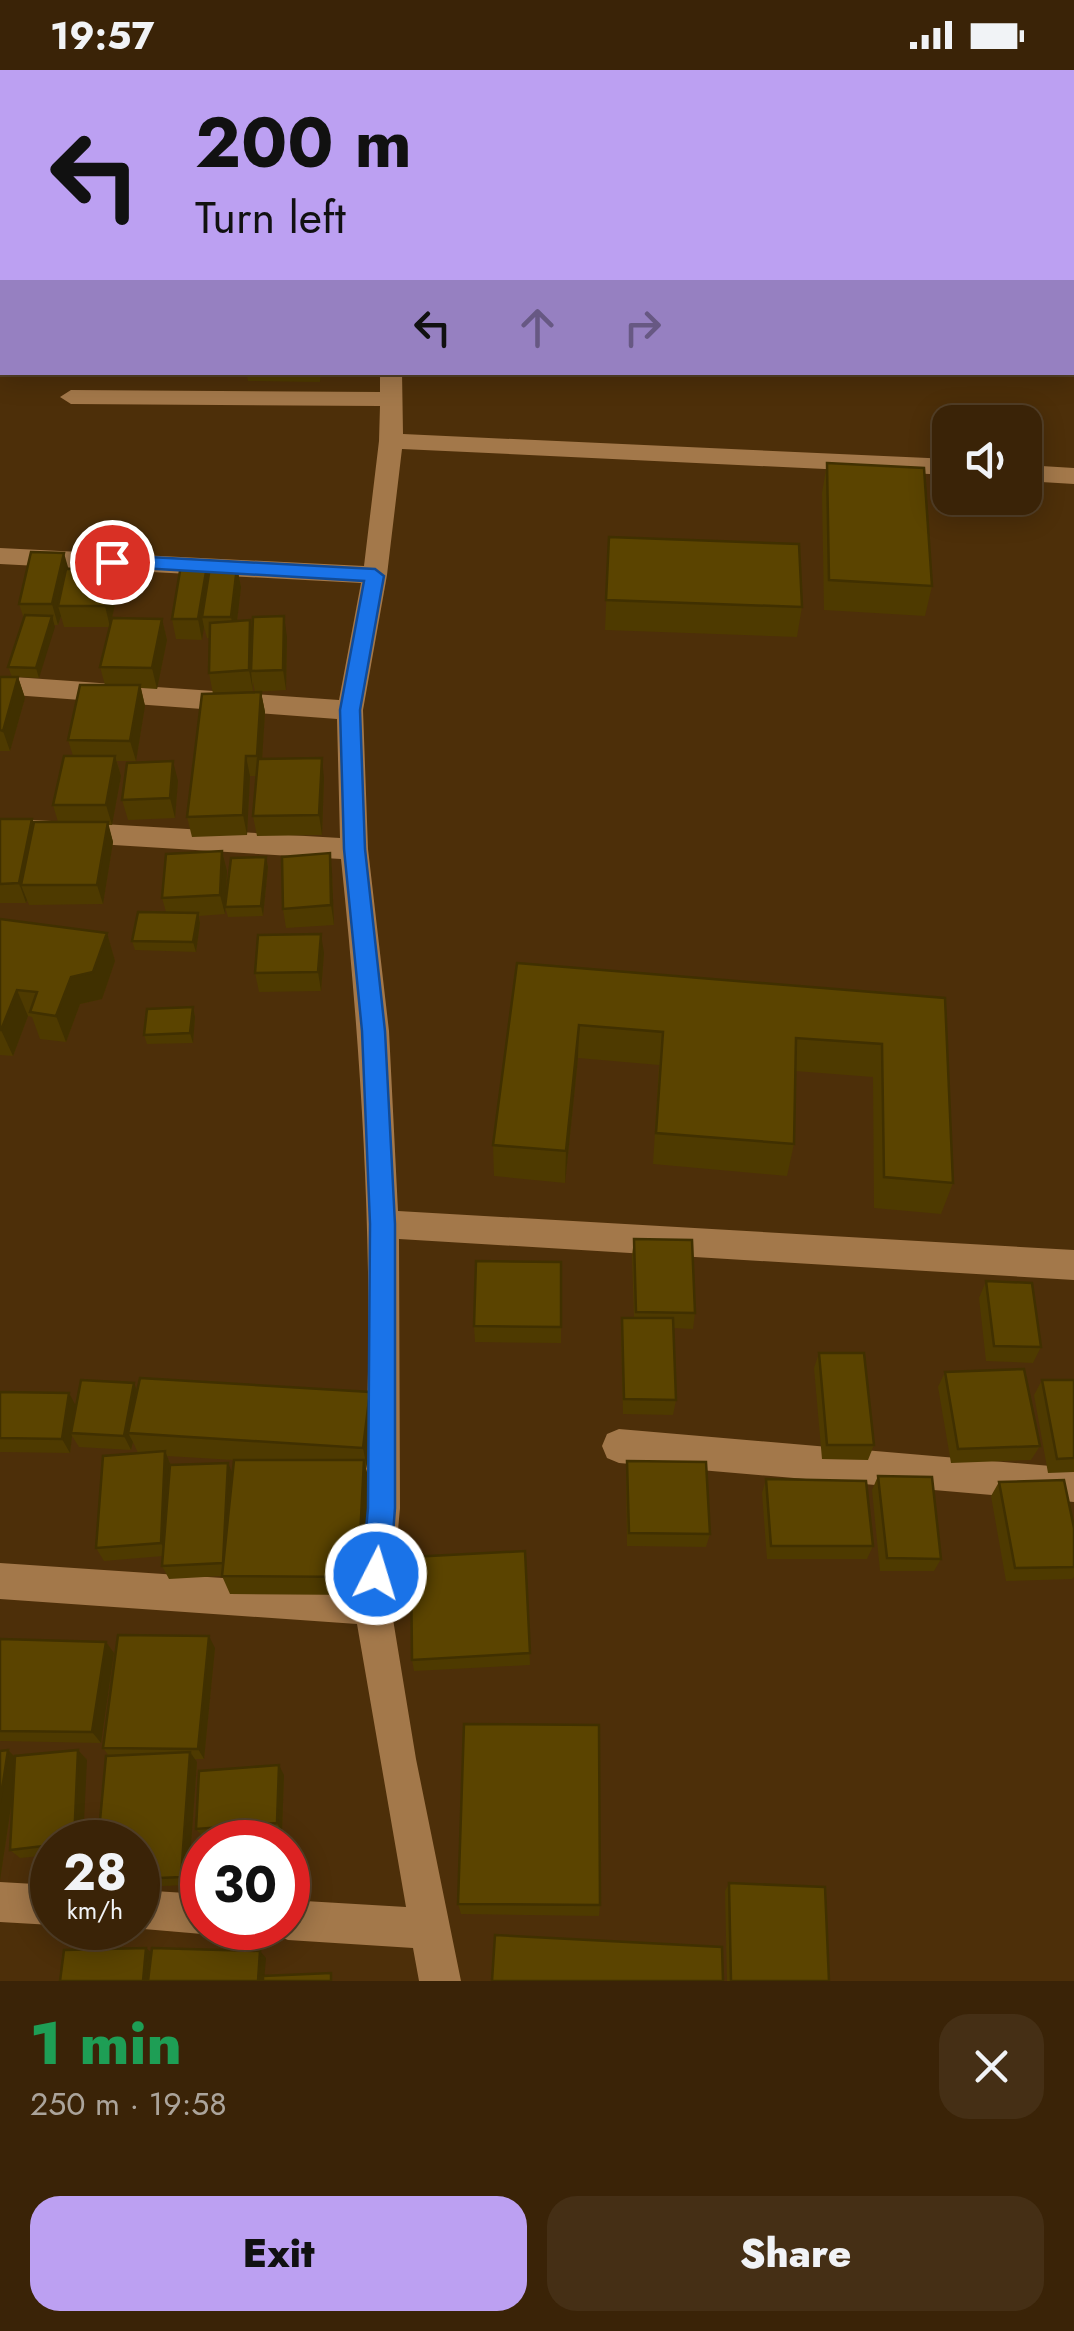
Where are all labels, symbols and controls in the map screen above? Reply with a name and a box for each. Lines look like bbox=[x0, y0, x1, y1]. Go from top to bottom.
text: 19:57 bbox=[50, 8, 154, 63]
text: 200 m bbox=[195, 92, 412, 193]
icon: left bbox=[30, 110, 160, 240]
text: Turn left bbox=[195, 185, 346, 250]
icon: left bbox=[405, 300, 460, 355]
icon: ahead bbox=[510, 300, 565, 355]
icon: right bbox=[615, 300, 670, 355]
map controls bbox=[932, 405, 1042, 515]
button: sound bbox=[932, 405, 1042, 515]
pin bbox=[70, 520, 155, 605]
icon: arrive bbox=[85, 535, 140, 590]
position arrow bbox=[324, 1522, 428, 1626]
speed limit sign: 30 bbox=[180, 1820, 310, 1950]
text: 28 bbox=[63, 1836, 127, 1909]
text: km/h bbox=[67, 1892, 123, 1928]
text: 1 min bbox=[30, 2000, 182, 2087]
button: close bbox=[939, 2014, 1044, 2119]
text: 250 m · 19:58 bbox=[30, 2081, 227, 2127]
button: Exit bbox=[30, 2196, 527, 2311]
button: Share bbox=[547, 2196, 1044, 2311]

